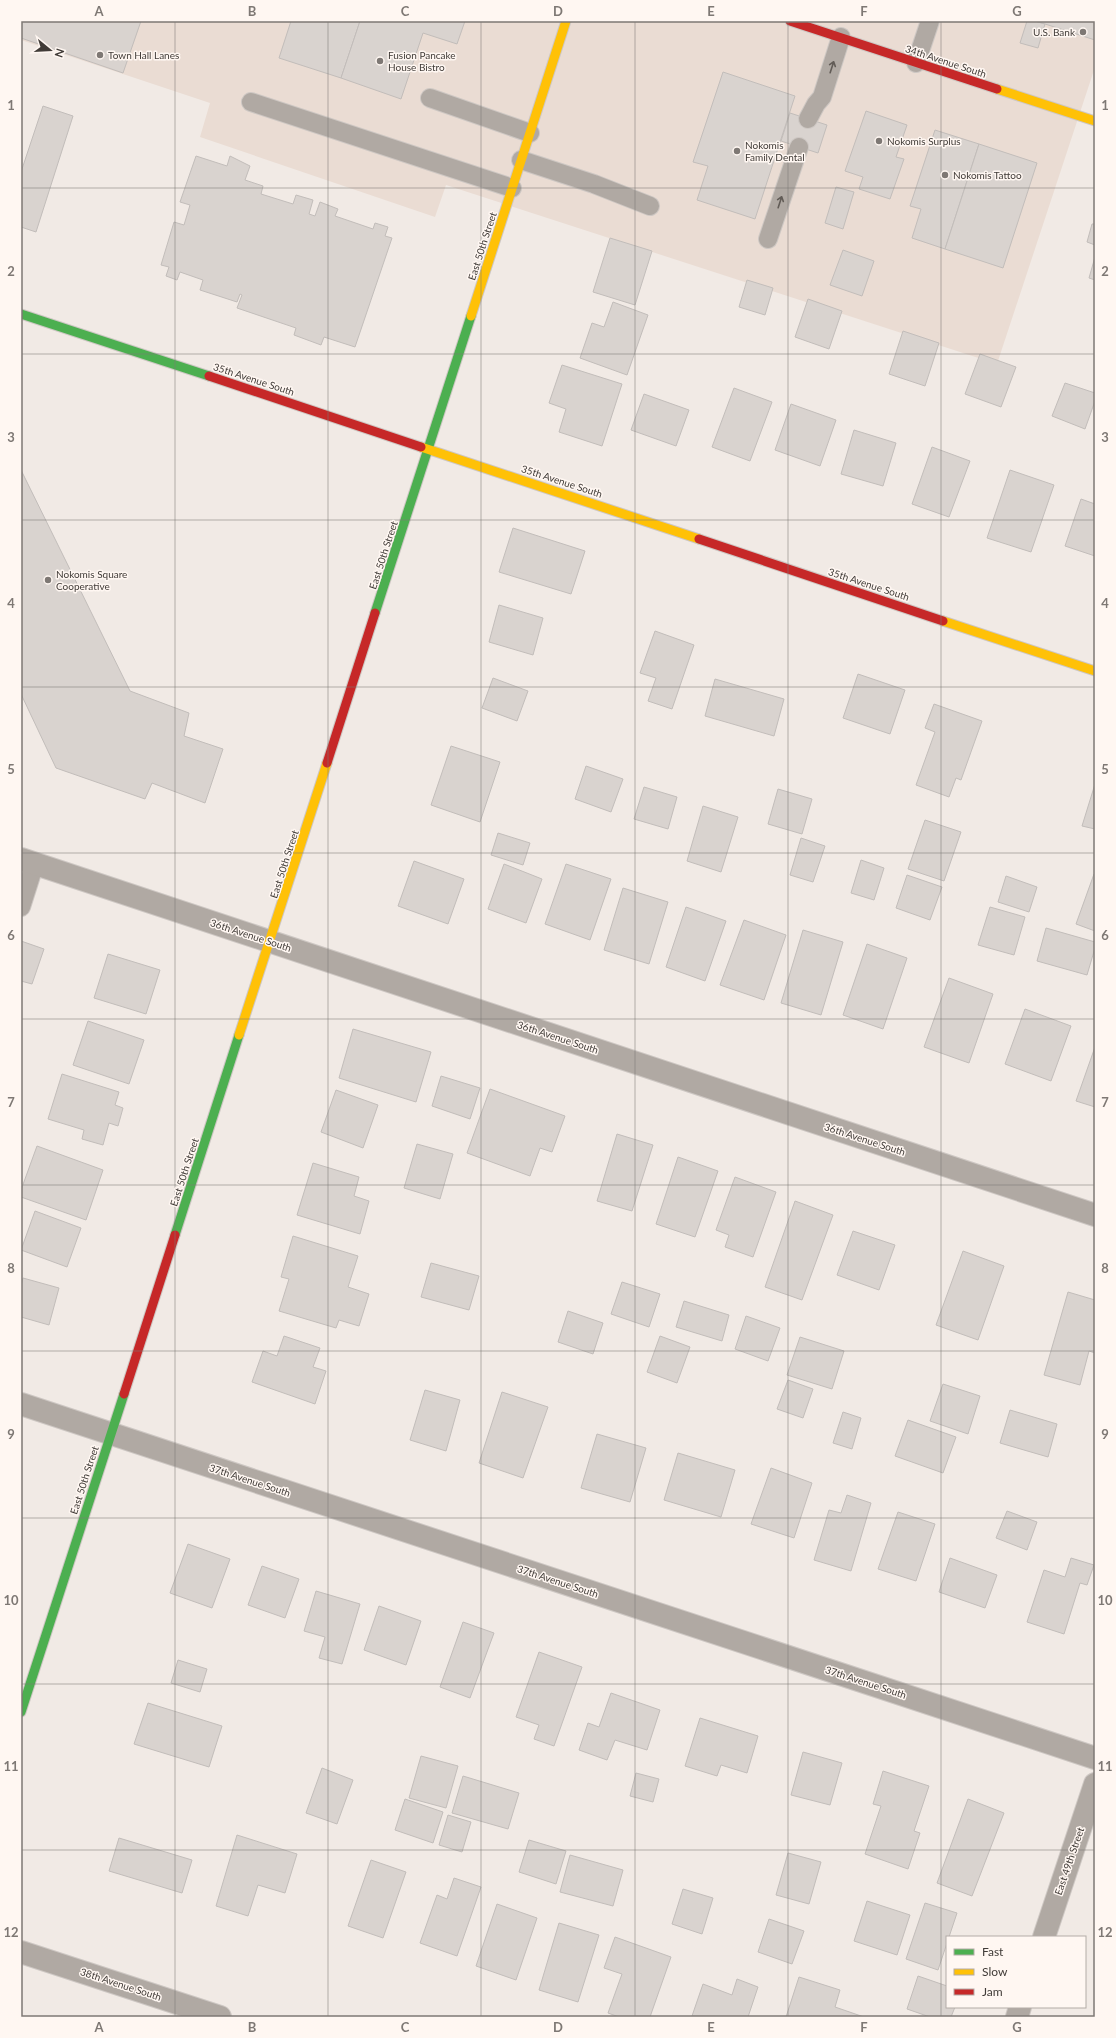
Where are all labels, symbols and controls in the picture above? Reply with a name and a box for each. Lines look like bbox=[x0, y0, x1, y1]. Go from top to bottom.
text: A bbox=[93, 3, 104, 19]
text: B bbox=[248, 3, 257, 19]
text: C bbox=[401, 3, 410, 19]
text: D bbox=[553, 3, 563, 19]
text: E bbox=[707, 3, 715, 19]
text: F bbox=[860, 3, 868, 19]
text: G bbox=[1012, 3, 1022, 19]
place label: U.S. Bank bbox=[1033, 26, 1076, 38]
marker: U.S. Bank bbox=[1078, 27, 1088, 37]
north arrow bbox=[30, 30, 70, 70]
street label: 34th Avenue South bbox=[904, 42, 988, 80]
text: N bbox=[52, 47, 67, 59]
place label: Town Hall Lanes bbox=[108, 49, 179, 61]
place label: Fusion Pancake House Bistro bbox=[388, 49, 456, 73]
marker: Town Hall Lanes bbox=[95, 50, 105, 60]
marker: Fusion Pancake House Bistro bbox=[375, 56, 385, 66]
one-way arrow bbox=[829, 61, 836, 74]
text: 1 bbox=[7, 97, 15, 113]
text: 1 bbox=[1101, 97, 1109, 113]
place label: Nokomis Surplus bbox=[887, 135, 961, 147]
marker: Nokomis Surplus bbox=[874, 136, 884, 146]
place label: Nokomis Family Dental bbox=[745, 139, 805, 163]
marker: Nokomis Family Dental bbox=[732, 146, 742, 156]
place label: Nokomis Tattoo bbox=[953, 169, 1022, 181]
marker: Nokomis Tattoo bbox=[940, 170, 950, 180]
one-way arrow bbox=[777, 196, 784, 209]
street label: East 50th Street bbox=[465, 210, 499, 282]
text: 2 bbox=[7, 263, 15, 279]
text: 2 bbox=[1101, 263, 1109, 279]
street label: 35th Avenue South bbox=[212, 360, 296, 398]
text: 3 bbox=[7, 429, 15, 445]
text: 3 bbox=[1101, 429, 1109, 445]
street label: 35th Avenue South bbox=[520, 462, 604, 500]
street label: East 50th Street bbox=[366, 519, 400, 591]
street label: 35th Avenue South bbox=[827, 565, 911, 603]
place label: Nokomis Square Cooperative bbox=[56, 568, 127, 592]
marker: Nokomis Square Cooperative bbox=[43, 575, 53, 585]
text: 4 bbox=[7, 595, 15, 611]
text: 4 bbox=[1101, 595, 1109, 611]
text: 5 bbox=[7, 761, 15, 777]
text: 5 bbox=[1101, 761, 1109, 777]
street label: East 50th Street bbox=[267, 828, 301, 900]
street label: 36th Avenue South bbox=[209, 916, 293, 954]
text: 6 bbox=[7, 927, 15, 943]
text: 6 bbox=[1101, 927, 1109, 943]
street label: 36th Avenue South bbox=[516, 1018, 600, 1056]
text: 7 bbox=[7, 1094, 15, 1110]
text: 7 bbox=[1101, 1094, 1109, 1110]
street label: 36th Avenue South bbox=[823, 1120, 907, 1158]
street label: East 50th Street bbox=[167, 1136, 201, 1208]
text: 8 bbox=[7, 1260, 15, 1276]
text: 8 bbox=[1101, 1260, 1109, 1276]
text: 9 bbox=[7, 1426, 15, 1442]
text: 9 bbox=[1101, 1426, 1109, 1442]
street label: East 50th Street bbox=[67, 1444, 101, 1516]
street label: 37th Avenue South bbox=[208, 1461, 292, 1499]
street label: 37th Avenue South bbox=[516, 1562, 600, 1600]
text: 10 bbox=[3, 1592, 19, 1608]
text: 10 bbox=[1097, 1592, 1113, 1608]
street label: 37th Avenue South bbox=[824, 1663, 908, 1701]
text: 11 bbox=[3, 1758, 19, 1774]
text: 11 bbox=[1097, 1758, 1113, 1774]
street label: East 49th Street bbox=[1052, 1825, 1086, 1896]
text: 12 bbox=[3, 1924, 19, 1940]
text: 12 bbox=[1097, 1924, 1113, 1940]
legend bbox=[946, 1936, 1086, 2008]
text: Fast bbox=[982, 1944, 1004, 1959]
text: Slow bbox=[982, 1964, 1008, 1979]
street label: 38th Avenue South bbox=[79, 1965, 163, 2003]
text: Jam bbox=[982, 1984, 1003, 1999]
text: A bbox=[93, 2019, 104, 2035]
text: B bbox=[248, 2019, 257, 2035]
text: C bbox=[401, 2019, 410, 2035]
text: D bbox=[553, 2019, 563, 2035]
text: E bbox=[707, 2019, 715, 2035]
text: F bbox=[860, 2019, 868, 2035]
text: G bbox=[1012, 2019, 1022, 2035]

